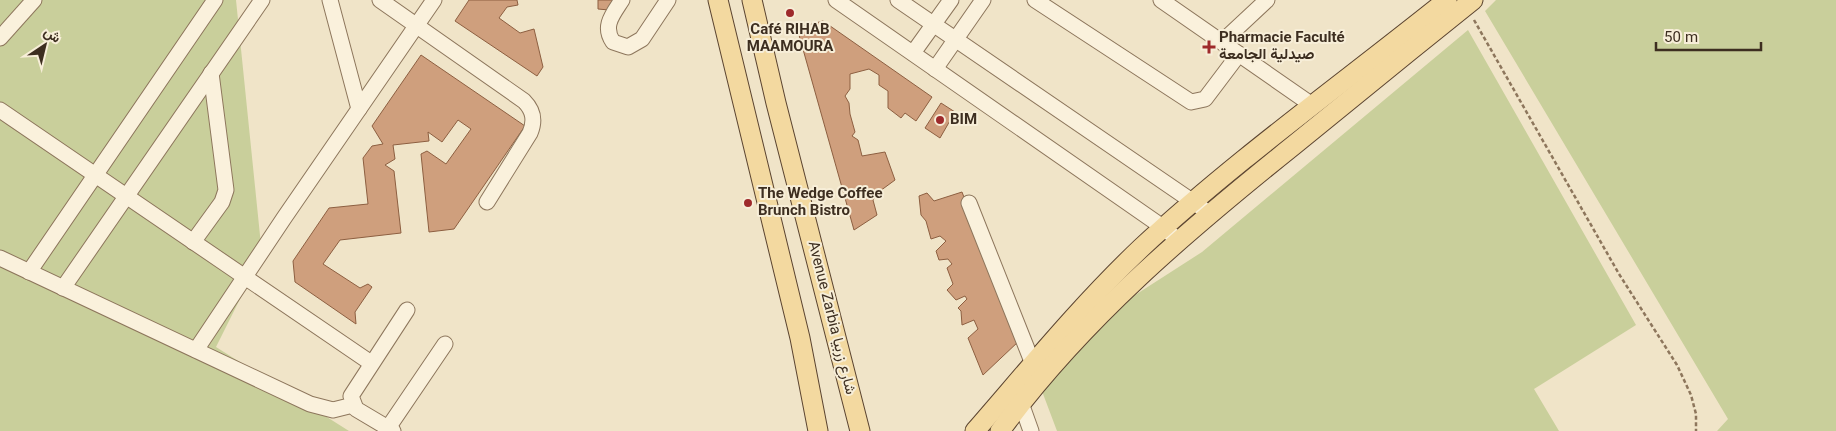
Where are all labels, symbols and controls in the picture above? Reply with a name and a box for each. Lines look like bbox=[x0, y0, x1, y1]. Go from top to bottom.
marker: Café RIHAB MAAMOURA bbox=[784, 7, 796, 19]
place label: Café RIHAB MAAMOURA bbox=[747, 19, 834, 59]
north arrow bbox=[20, 20, 70, 70]
scale bar bbox=[1656, 20, 1761, 52]
text: ش bbox=[38, 22, 65, 50]
place label: Pharmacie Faculté صيدلية الجامعة bbox=[1219, 27, 1345, 67]
text: 50 m bbox=[1664, 27, 1698, 50]
marker: Pharmacie Faculté صيدلية الجامعة bbox=[1203, 41, 1215, 53]
place label: BIM bbox=[950, 109, 977, 132]
marker: BIM bbox=[934, 114, 946, 126]
place label: The Wedge Coffee Brunch Bistro bbox=[758, 183, 883, 223]
marker: The Wedge Coffee Brunch Bistro bbox=[742, 197, 754, 209]
street label: Avenue Zarbia شارع زربيا bbox=[801, 239, 861, 397]

